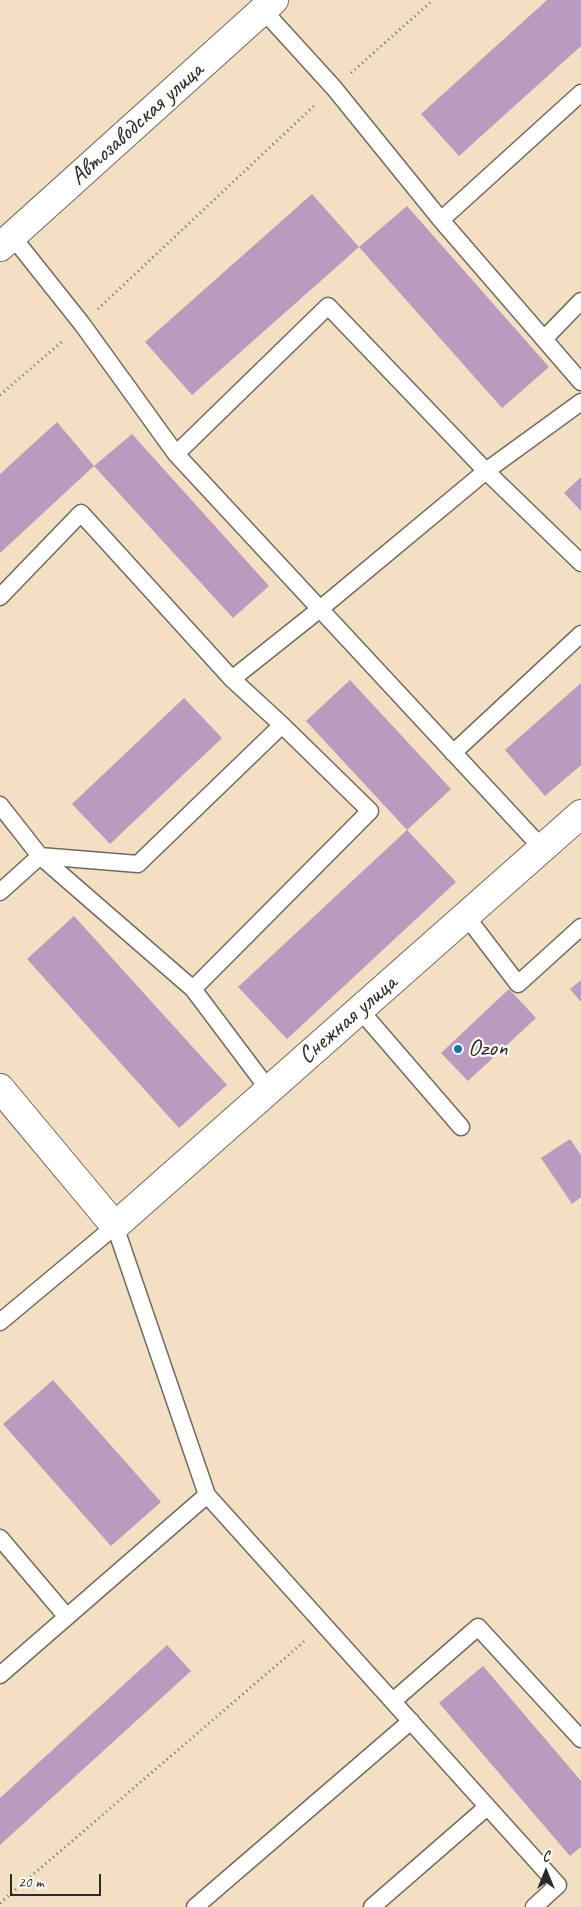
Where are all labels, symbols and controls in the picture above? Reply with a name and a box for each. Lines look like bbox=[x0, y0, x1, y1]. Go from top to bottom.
street label: Автозаводская улица bbox=[64, 57, 210, 191]
street label: Снежная улица bbox=[293, 969, 403, 1071]
place label: Ozon bbox=[468, 1035, 507, 1063]
marker: Ozon bbox=[452, 1043, 464, 1055]
north arrow bbox=[521, 1847, 571, 1897]
text: С bbox=[543, 1848, 549, 1865]
scale bar bbox=[12, 1864, 104, 1896]
text: 20 m bbox=[18, 1873, 44, 1892]

